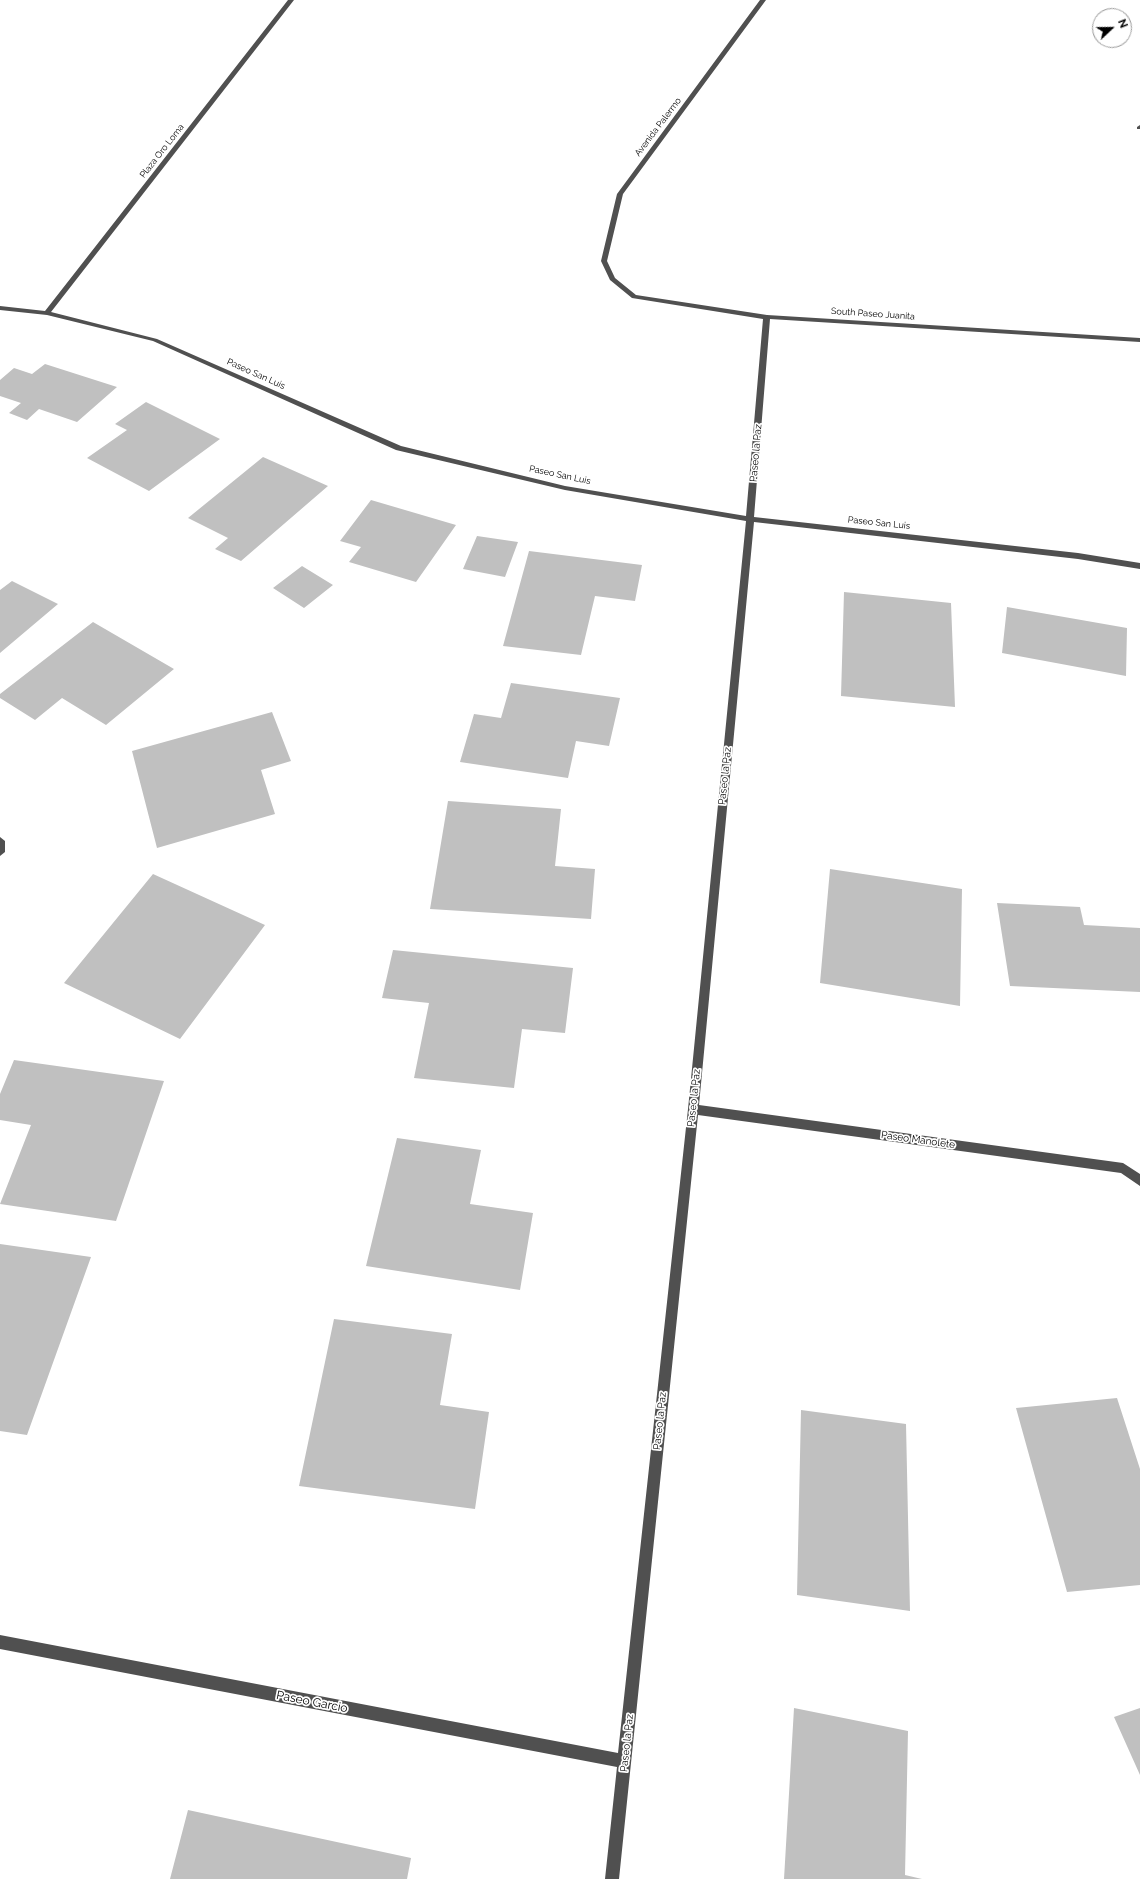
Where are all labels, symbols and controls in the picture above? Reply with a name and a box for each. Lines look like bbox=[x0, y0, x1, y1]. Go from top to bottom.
north arrow bbox=[1092, 8, 1132, 48]
text: N bbox=[1115, 17, 1130, 30]
street label: Avenida Palermo bbox=[632, 96, 684, 158]
street label: Plaza Oro Loma bbox=[138, 122, 186, 180]
street label: South Paseo Juanita bbox=[831, 306, 915, 322]
street label: Paseo San Luis bbox=[225, 356, 287, 392]
street label: Paseo la Paz bbox=[747, 424, 765, 482]
street label: Paseo San Luis bbox=[528, 463, 592, 487]
street label: Paseo San Luis bbox=[847, 514, 911, 532]
street label: Paseo la Paz bbox=[716, 746, 734, 806]
street label: Paseo la Paz bbox=[685, 1068, 703, 1128]
street label: Paseo Manolete bbox=[880, 1129, 956, 1151]
street label: Paseo la Paz bbox=[651, 1391, 669, 1451]
street label: Paseo Garcio bbox=[275, 1688, 349, 1716]
street label: Paseo la Paz bbox=[618, 1713, 636, 1773]

